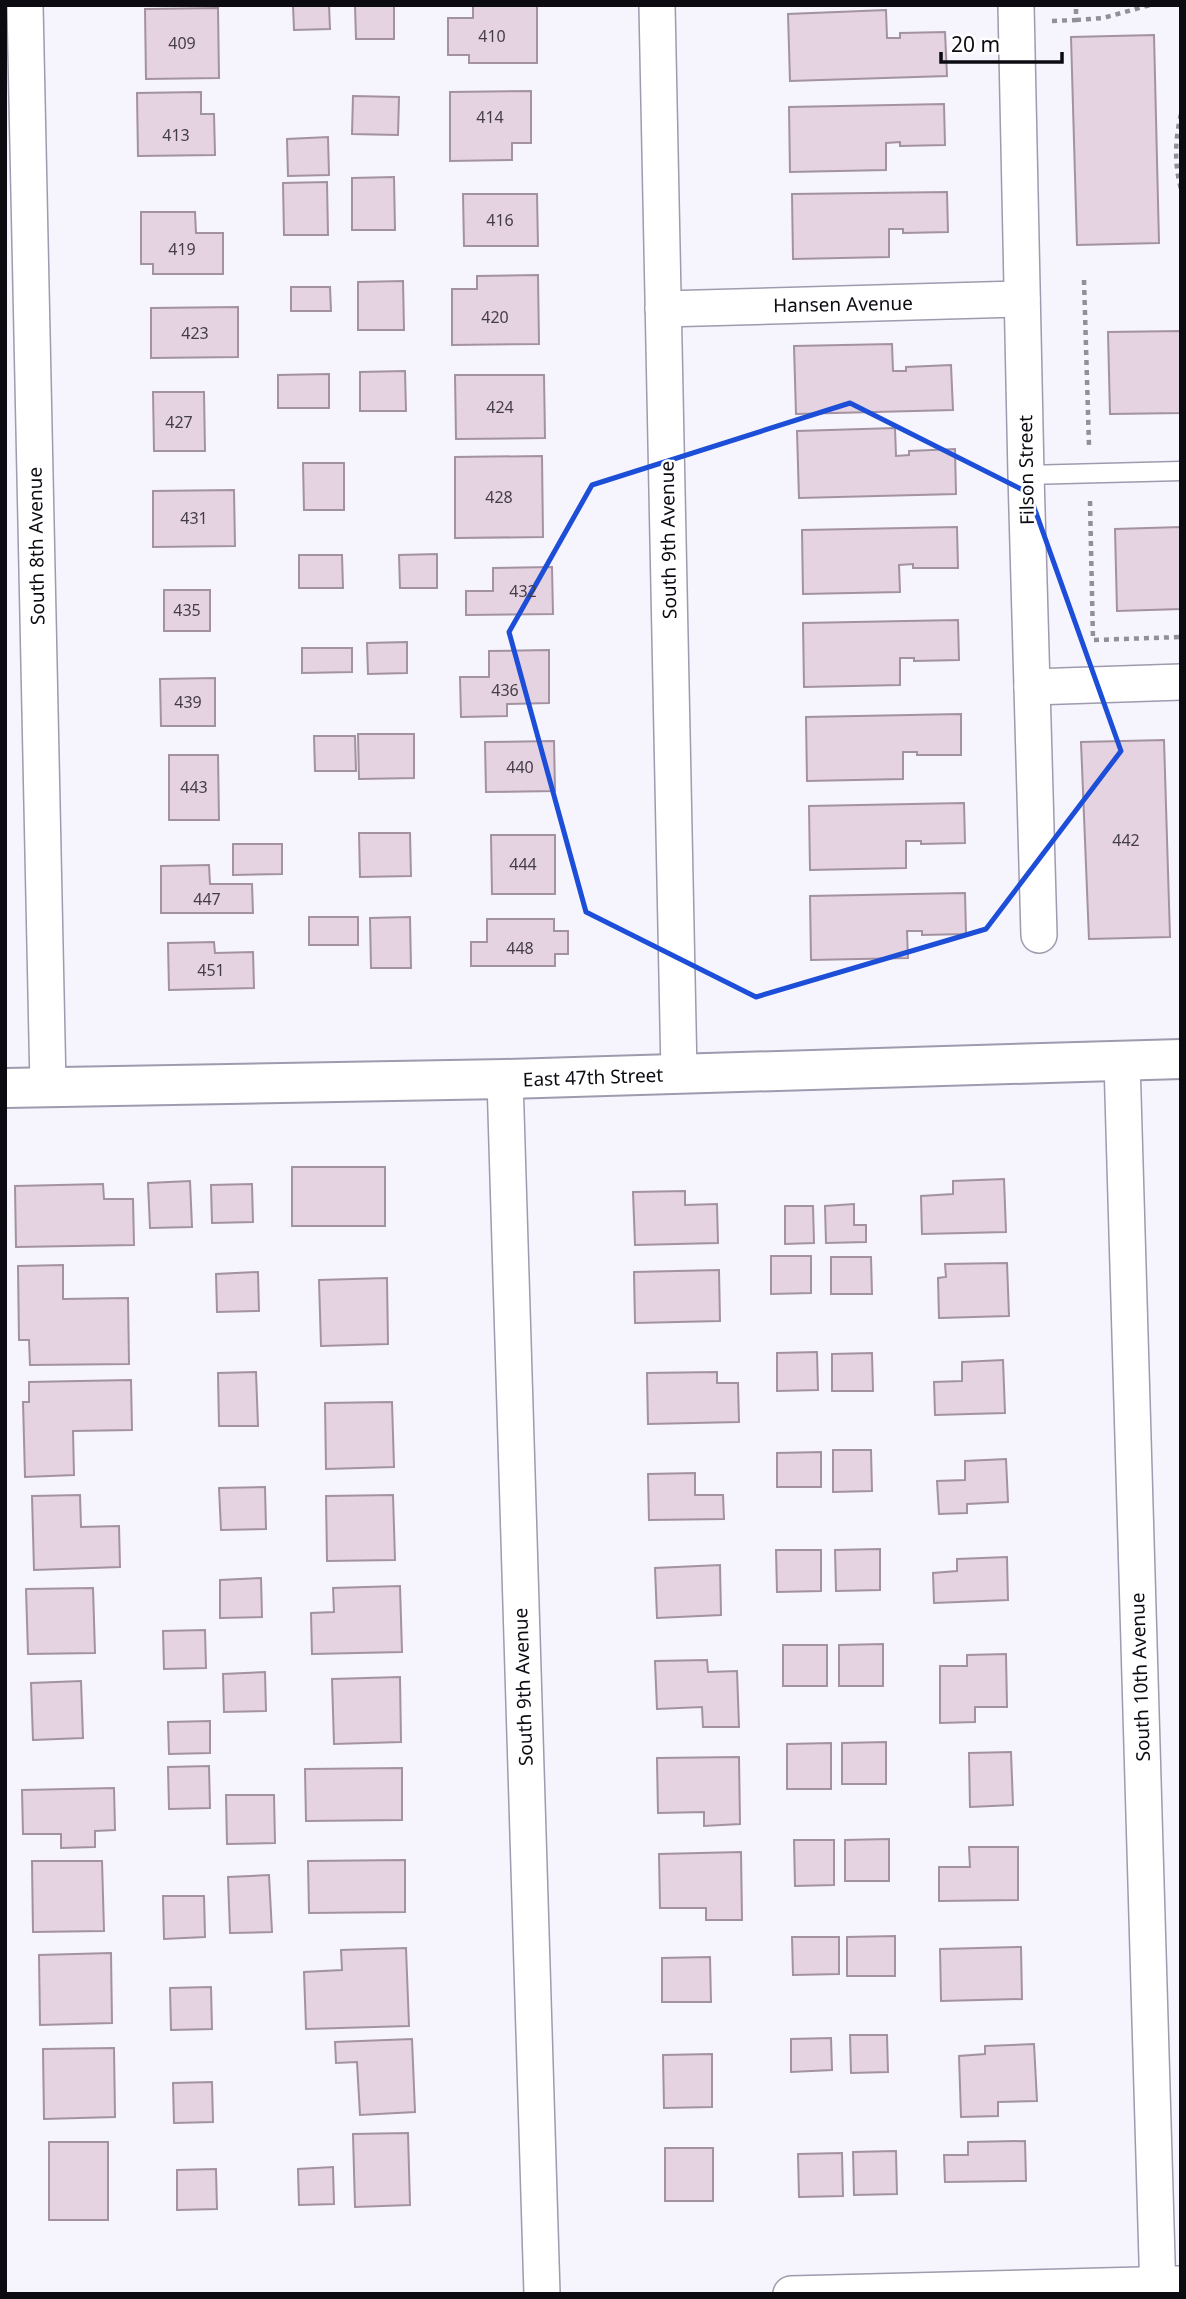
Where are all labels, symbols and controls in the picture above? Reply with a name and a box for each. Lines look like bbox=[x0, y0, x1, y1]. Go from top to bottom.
scale bar bbox=[941, 21, 1062, 65]
house number: 410 bbox=[478, 25, 506, 47]
text: 20 m bbox=[951, 30, 1000, 58]
house number: 409 bbox=[168, 32, 196, 54]
house number: 414 bbox=[476, 106, 504, 128]
house number: 413 bbox=[162, 124, 190, 146]
house number: 416 bbox=[486, 209, 514, 231]
house number: 419 bbox=[168, 238, 196, 260]
street label: Hansen Avenue bbox=[773, 290, 913, 318]
house number: 420 bbox=[481, 306, 509, 328]
house number: 423 bbox=[181, 322, 209, 344]
house number: 424 bbox=[486, 396, 514, 418]
house number: 427 bbox=[165, 411, 193, 433]
street label: Filson Street bbox=[1012, 415, 1040, 525]
street label: South 9th Avenue bbox=[654, 461, 682, 619]
street label: South 8th Avenue bbox=[22, 467, 50, 625]
house number: 428 bbox=[485, 486, 513, 508]
house number: 431 bbox=[180, 507, 208, 529]
house number: 432 bbox=[509, 580, 537, 602]
house number: 435 bbox=[173, 599, 201, 621]
house number: 436 bbox=[491, 679, 519, 701]
house number: 439 bbox=[174, 691, 202, 713]
house number: 440 bbox=[506, 756, 534, 778]
house number: 443 bbox=[180, 776, 208, 798]
house number: 442 bbox=[1112, 829, 1140, 851]
house number: 444 bbox=[509, 853, 537, 875]
house number: 447 bbox=[193, 888, 221, 910]
house number: 448 bbox=[506, 937, 534, 959]
house number: 451 bbox=[197, 959, 225, 981]
street label: East 47th Street bbox=[522, 1062, 664, 1092]
street label: South 10th Avenue bbox=[1124, 1592, 1156, 1762]
street label: South 9th Avenue bbox=[507, 1607, 539, 1767]

